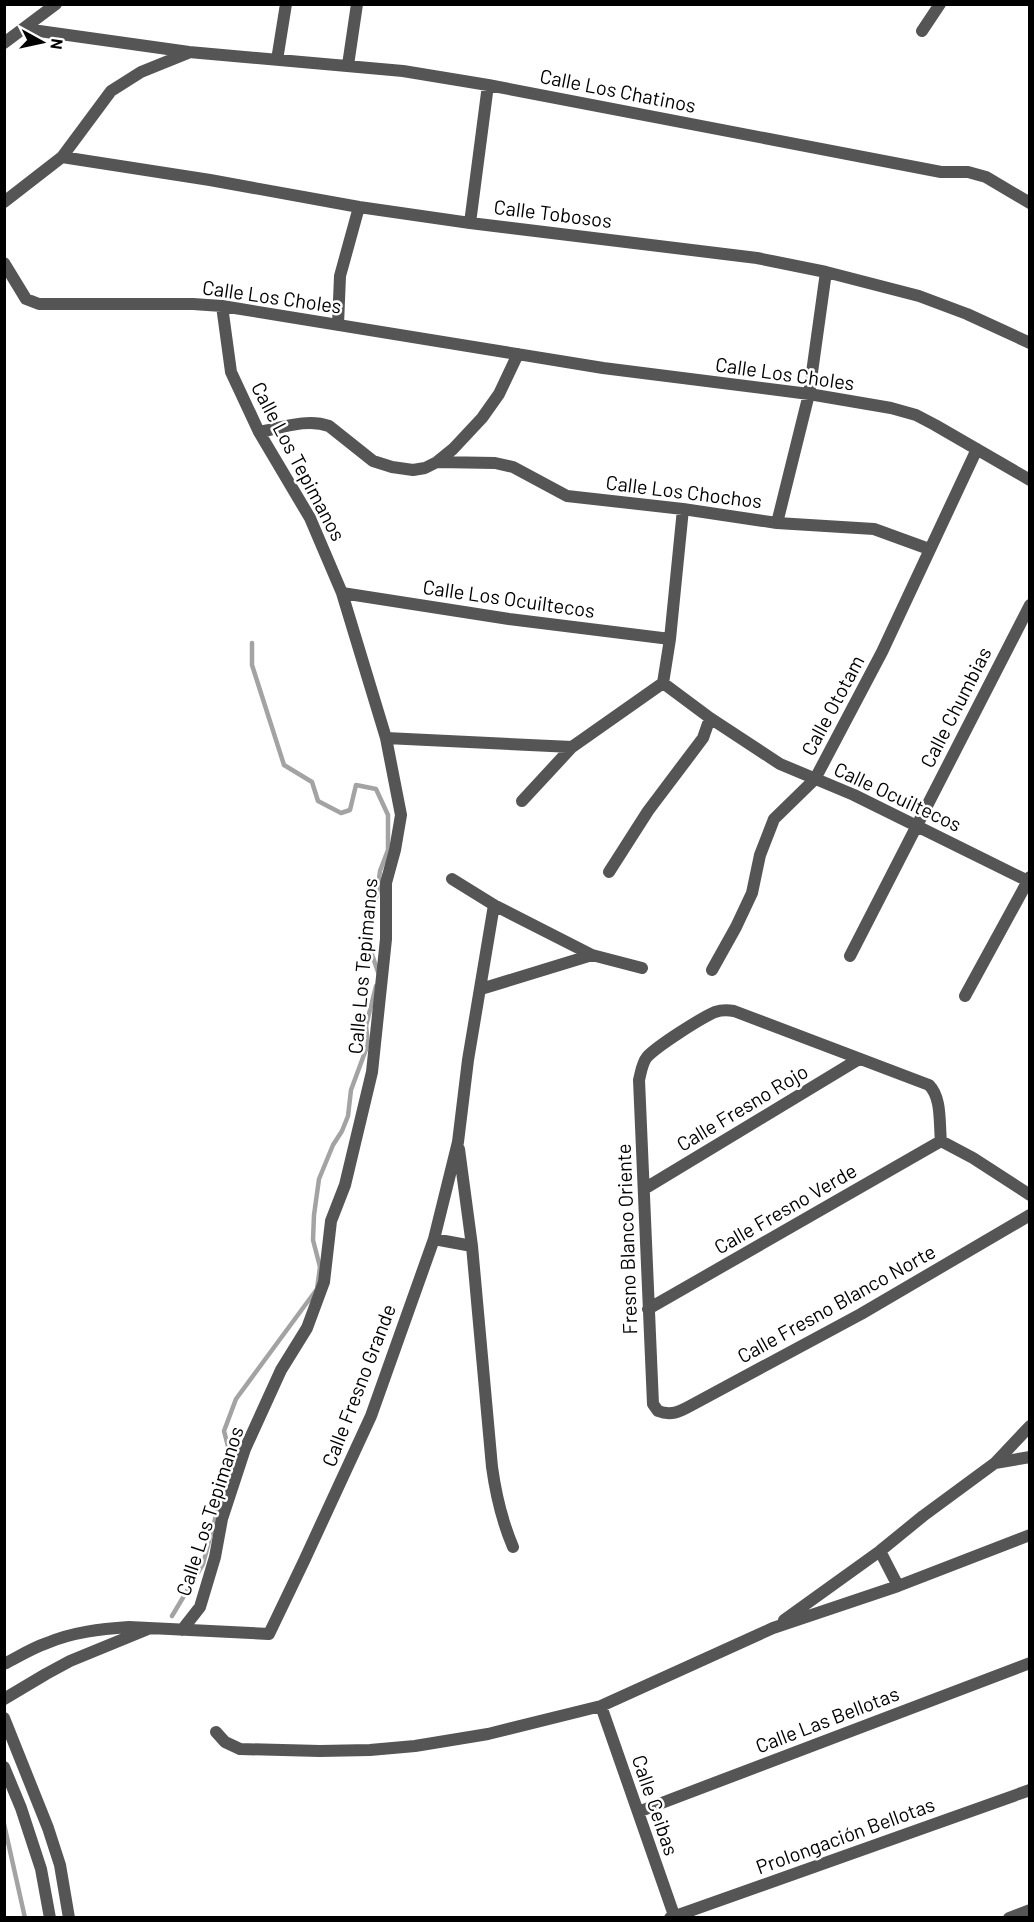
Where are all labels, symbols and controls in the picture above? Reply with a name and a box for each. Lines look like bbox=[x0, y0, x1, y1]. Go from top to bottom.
north arrow bbox=[12, 12, 72, 72]
text: N bbox=[47, 38, 67, 51]
street label: Calle Los Chatinos bbox=[538, 63, 698, 117]
street label: Calle Tobosos bbox=[493, 194, 613, 232]
street label: Calle Los Choles bbox=[201, 274, 343, 318]
street label: Calle Los Choles bbox=[714, 351, 856, 395]
street label: Calle Los Tepimanos bbox=[247, 377, 351, 545]
street label: Calle Los Chochos bbox=[605, 470, 763, 512]
street label: Calle Los Ocuiltecos bbox=[421, 574, 597, 622]
street label: Calle Chumbias bbox=[914, 643, 996, 771]
street label: Calle Ototam bbox=[796, 651, 868, 759]
street label: Calle Ocuiltecos bbox=[830, 756, 966, 836]
street label: Calle Los Tepimanos bbox=[342, 877, 382, 1055]
street label: Calle Fresno Rojo bbox=[672, 1058, 812, 1156]
street label: Fresno Blanco Oriente bbox=[611, 1143, 641, 1335]
street label: Calle Fresno Verde bbox=[710, 1158, 860, 1258]
street label: Calle Fresno Blanco Norte bbox=[733, 1238, 939, 1368]
street label: Calle Fresno Grande bbox=[316, 1300, 400, 1470]
street label: Calle Los Tepimanos bbox=[170, 1423, 248, 1599]
street label: Calle Las Bellotas bbox=[752, 1681, 902, 1757]
street label: Calle Ceibas bbox=[628, 1752, 684, 1858]
street label: Prolongación Bellotas bbox=[752, 1792, 938, 1878]

